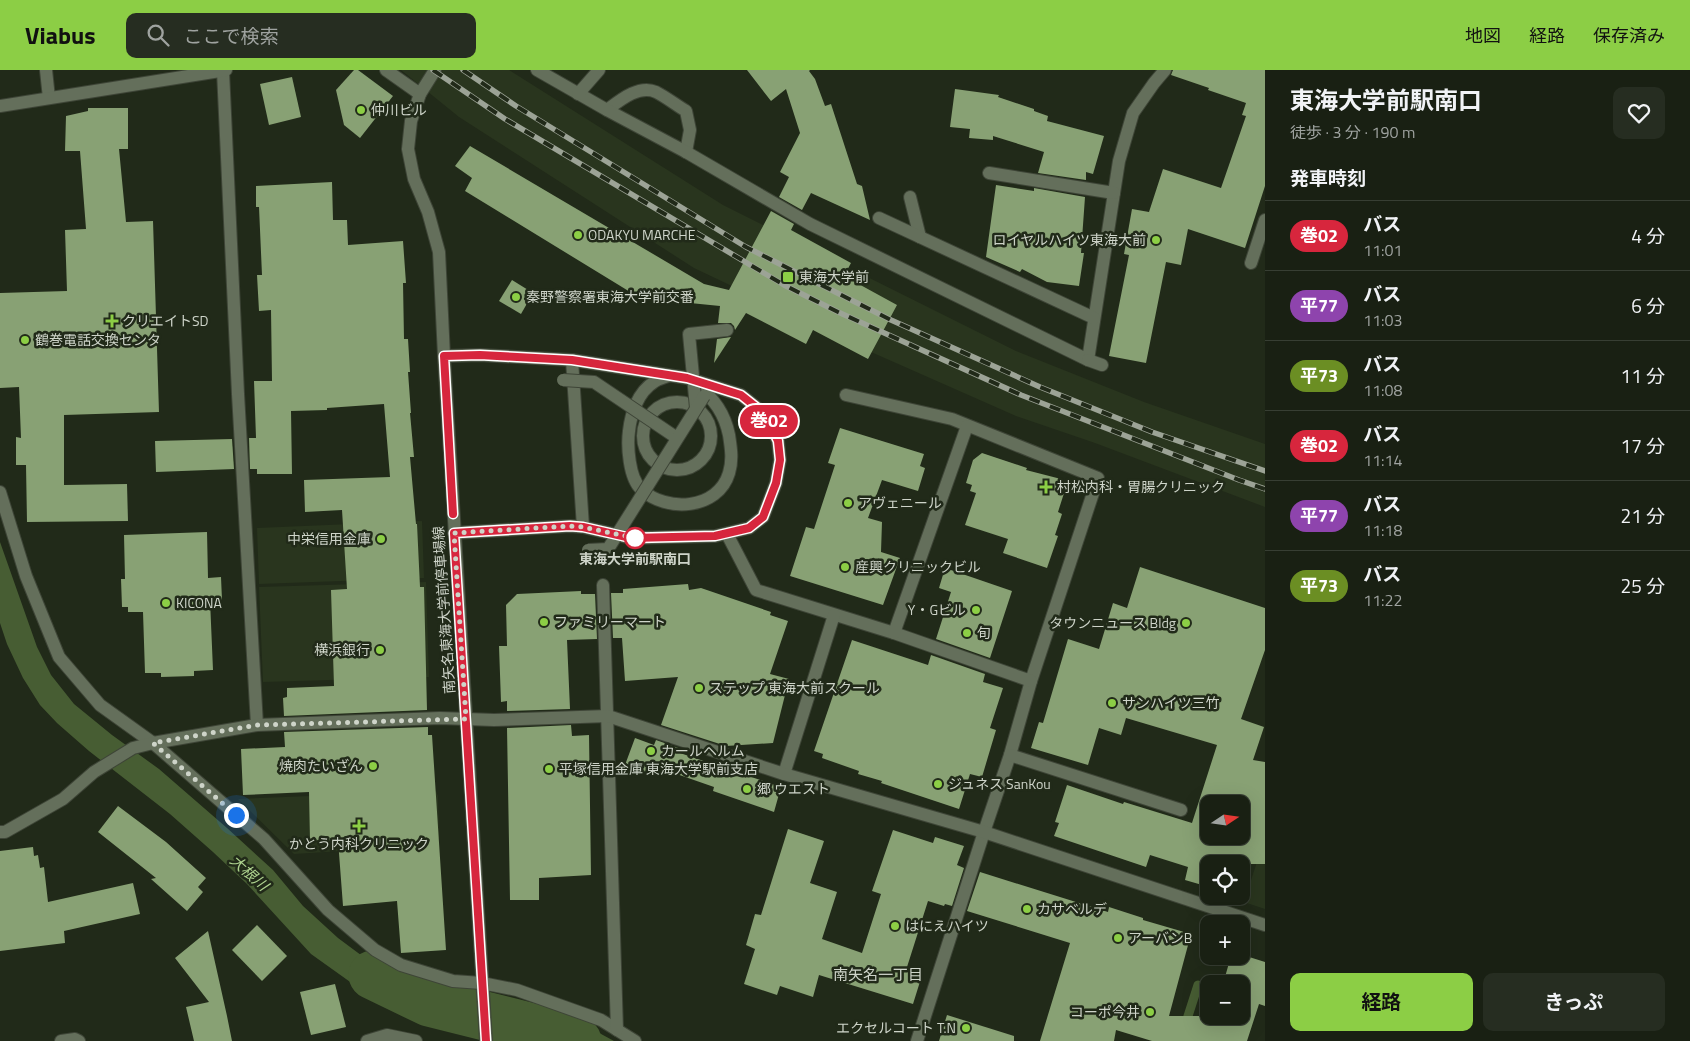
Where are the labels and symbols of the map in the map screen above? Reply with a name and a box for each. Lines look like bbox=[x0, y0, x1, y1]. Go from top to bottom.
place label: 仲川ビル bbox=[371, 99, 427, 120]
marker: 仲川ビル bbox=[355, 104, 367, 116]
place label: ODAKYU MARCHE bbox=[588, 224, 696, 245]
marker: ODAKYU MARCHE bbox=[572, 229, 584, 241]
place label: ロイヤルハイツ東海大前 bbox=[993, 229, 1146, 250]
marker: ロイヤルハイツ東海大前 bbox=[1150, 234, 1162, 246]
place label: 東海大学前 bbox=[799, 266, 869, 287]
marker: 東海大学前 bbox=[781, 270, 795, 284]
place label: 秦野警察署東海大学前交番 bbox=[526, 286, 694, 307]
marker: 秦野警察署東海大学前交番 bbox=[510, 291, 522, 303]
place label: クリエイトSD bbox=[122, 310, 209, 331]
marker: クリエイトSD bbox=[106, 315, 118, 327]
place label: 鶴巻電話交換センタ bbox=[35, 329, 161, 350]
marker: 鶴巻電話交換センタ bbox=[19, 334, 31, 346]
line badge: 巻02 bbox=[740, 405, 798, 437]
place label: 村松内科・胃腸クリニック bbox=[1057, 476, 1225, 497]
marker: 村松内科・胃腸クリニック bbox=[1039, 480, 1053, 494]
place label: アヴェニール bbox=[858, 492, 942, 513]
marker: アヴェニール bbox=[842, 497, 854, 509]
street label: 南矢名東海大学前停車場線 bbox=[427, 526, 460, 695]
marker: 東海大学前駅南口 bbox=[624, 527, 646, 549]
place label: 中栄信用金庫 bbox=[287, 528, 371, 549]
marker: 中栄信用金庫 bbox=[375, 533, 387, 545]
place label: 東海大学前駅南口 bbox=[579, 548, 691, 569]
place label: 産興クリニックビル bbox=[855, 556, 981, 577]
marker: 産興クリニックビル bbox=[839, 561, 851, 573]
place label: KICONA bbox=[176, 592, 223, 613]
marker: KICONA bbox=[160, 597, 172, 609]
place label: Y・Gビル bbox=[908, 599, 966, 620]
marker: Y・Gビル bbox=[970, 604, 982, 616]
place label: ファミリーマート bbox=[554, 611, 666, 632]
place label: タウンニュース Bldg bbox=[1049, 612, 1176, 633]
marker: ファミリーマート bbox=[538, 616, 550, 628]
marker: タウンニュース Bldg bbox=[1180, 617, 1192, 629]
place label: 旬 bbox=[977, 622, 991, 643]
marker: 旬 bbox=[961, 627, 973, 639]
place label: 横浜銀行 bbox=[314, 639, 370, 660]
marker: 横浜銀行 bbox=[374, 644, 386, 656]
place label: ステップ 東海大前スクール bbox=[709, 677, 880, 698]
marker: ステップ 東海大前スクール bbox=[693, 682, 705, 694]
place label: サンハイツ三竹 bbox=[1122, 692, 1220, 713]
marker: サンハイツ三竹 bbox=[1106, 697, 1118, 709]
place label: カールヘルム bbox=[661, 740, 745, 761]
marker: カールヘルム bbox=[645, 745, 657, 757]
place label: 焼肉たいざん bbox=[279, 755, 363, 776]
place label: 平塚信用金庫 東海大学駅前支店 bbox=[559, 758, 758, 779]
marker: 焼肉たいざん bbox=[367, 760, 379, 772]
marker: 平塚信用金庫 東海大学駅前支店 bbox=[543, 763, 555, 775]
place label: ジュネス SanKou bbox=[948, 773, 1051, 794]
place label: 郷 ウエスト bbox=[757, 778, 830, 799]
marker: ジュネス SanKou bbox=[932, 778, 944, 790]
marker: 郷 ウエスト bbox=[741, 783, 753, 795]
north arrow bbox=[1200, 795, 1250, 845]
your location bbox=[224, 803, 249, 828]
marker: かとう内科クリニック bbox=[352, 819, 366, 833]
place label: かとう内科クリニック bbox=[289, 833, 429, 854]
water label: 大根川 bbox=[225, 849, 275, 898]
place label: カサベルデ bbox=[1037, 898, 1107, 919]
marker: カサベルデ bbox=[1021, 903, 1033, 915]
place label: はにえハイツ bbox=[905, 915, 989, 936]
marker: はにえハイツ bbox=[889, 920, 901, 932]
place label: アーバンB bbox=[1128, 927, 1192, 948]
marker: アーバンB bbox=[1112, 932, 1124, 944]
district label: 南矢名一丁目 bbox=[833, 963, 923, 986]
place label: コーポ今井 bbox=[1070, 1001, 1140, 1022]
marker: コーポ今井 bbox=[1144, 1006, 1156, 1018]
place label: エクセルコート T.N bbox=[836, 1017, 956, 1038]
marker: エクセルコート T.N bbox=[960, 1022, 972, 1034]

